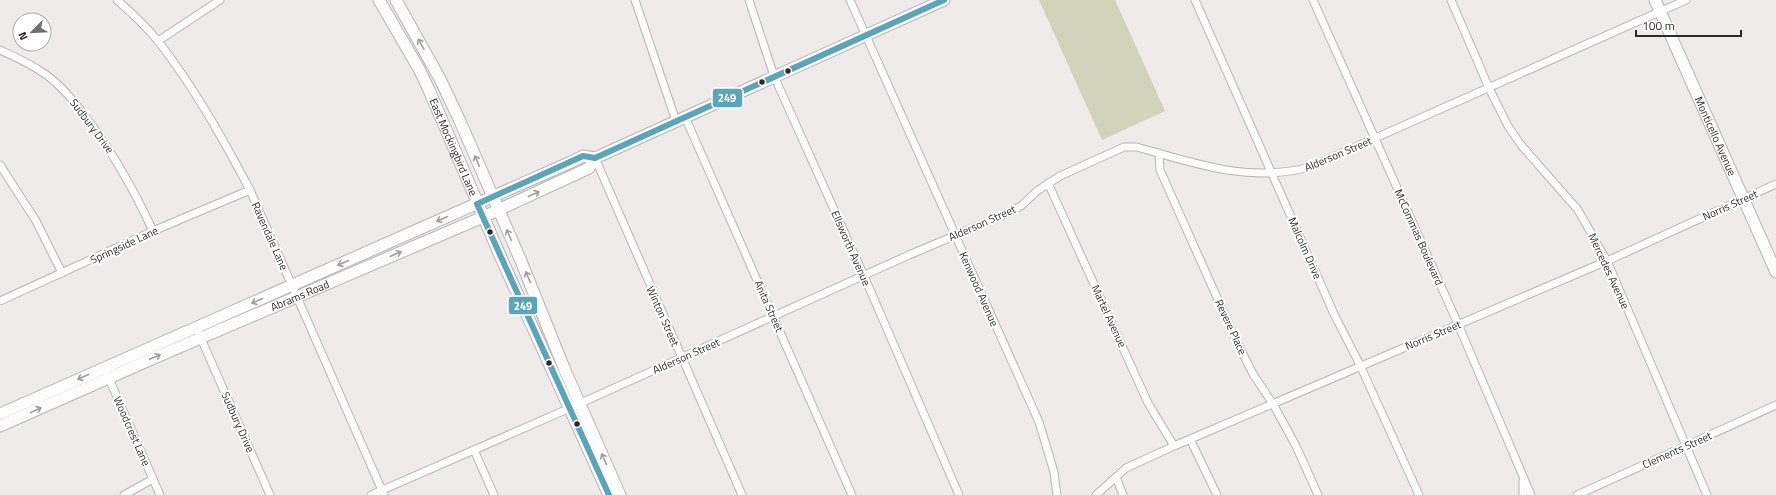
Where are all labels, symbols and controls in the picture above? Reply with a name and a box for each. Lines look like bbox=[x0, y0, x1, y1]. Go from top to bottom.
north arrow bbox=[12, 12, 52, 52]
scale bar bbox=[1636, 12, 1741, 38]
text: 100 m bbox=[1642, 16, 1675, 35]
text: N bbox=[14, 29, 32, 43]
one-way arrow bbox=[417, 38, 425, 50]
unlabelled marker bbox=[783, 66, 793, 76]
unlabelled marker bbox=[757, 77, 767, 87]
line badge: 249 bbox=[712, 88, 743, 108]
text: 249 bbox=[718, 90, 736, 106]
street label: Monticello Avenue bbox=[1691, 94, 1740, 179]
street label: Sudbury Drive bbox=[66, 95, 118, 157]
street label: East Mockingbird Lane bbox=[425, 96, 482, 199]
street label: Alderson Street bbox=[1302, 133, 1374, 175]
one-way arrow bbox=[472, 156, 480, 168]
street label: McCommas Boulevard bbox=[1391, 186, 1447, 288]
street label: Norris Street bbox=[1700, 186, 1760, 224]
one-way arrow bbox=[527, 190, 539, 197]
street label: Ravendale Lane bbox=[248, 199, 292, 273]
street label: Alderson Street bbox=[946, 201, 1018, 245]
street label: Ellsworth Avenue bbox=[827, 208, 875, 289]
street label: Malcolm Drive bbox=[1284, 215, 1326, 282]
one-way arrow bbox=[436, 216, 448, 224]
street label: Springside Lane bbox=[87, 222, 161, 268]
unlabelled marker bbox=[485, 227, 495, 237]
one-way arrow bbox=[505, 230, 513, 242]
street label: Mercedes Avenue bbox=[1584, 230, 1634, 312]
street label: Kenwood Avenue bbox=[955, 249, 1003, 329]
one-way arrow bbox=[390, 250, 402, 258]
one-way arrow bbox=[338, 260, 350, 267]
one-way arrow bbox=[523, 272, 531, 284]
street label: Abrams Road bbox=[268, 276, 332, 315]
street label: Anita Street bbox=[751, 278, 788, 335]
street label: Martel Avenue bbox=[1088, 282, 1131, 350]
street label: Winton Street bbox=[643, 283, 683, 349]
line badge: 249 bbox=[508, 296, 538, 315]
street label: Revere Place bbox=[1211, 297, 1251, 358]
one-way arrow bbox=[251, 298, 263, 306]
text: 249 bbox=[514, 298, 532, 314]
street label: Norris Street bbox=[1403, 316, 1463, 354]
street label: Alderson Street bbox=[650, 334, 722, 378]
one-way arrow bbox=[148, 353, 160, 360]
unlabelled marker bbox=[544, 358, 554, 368]
one-way arrow bbox=[77, 374, 89, 382]
street label: Sudbury Drive bbox=[218, 389, 259, 455]
street label: Woodcrest Lane bbox=[110, 394, 155, 469]
one-way arrow bbox=[29, 406, 41, 413]
unlabelled marker bbox=[572, 419, 582, 429]
street label: Clements Street bbox=[1640, 427, 1714, 472]
one-way arrow bbox=[600, 454, 608, 466]

